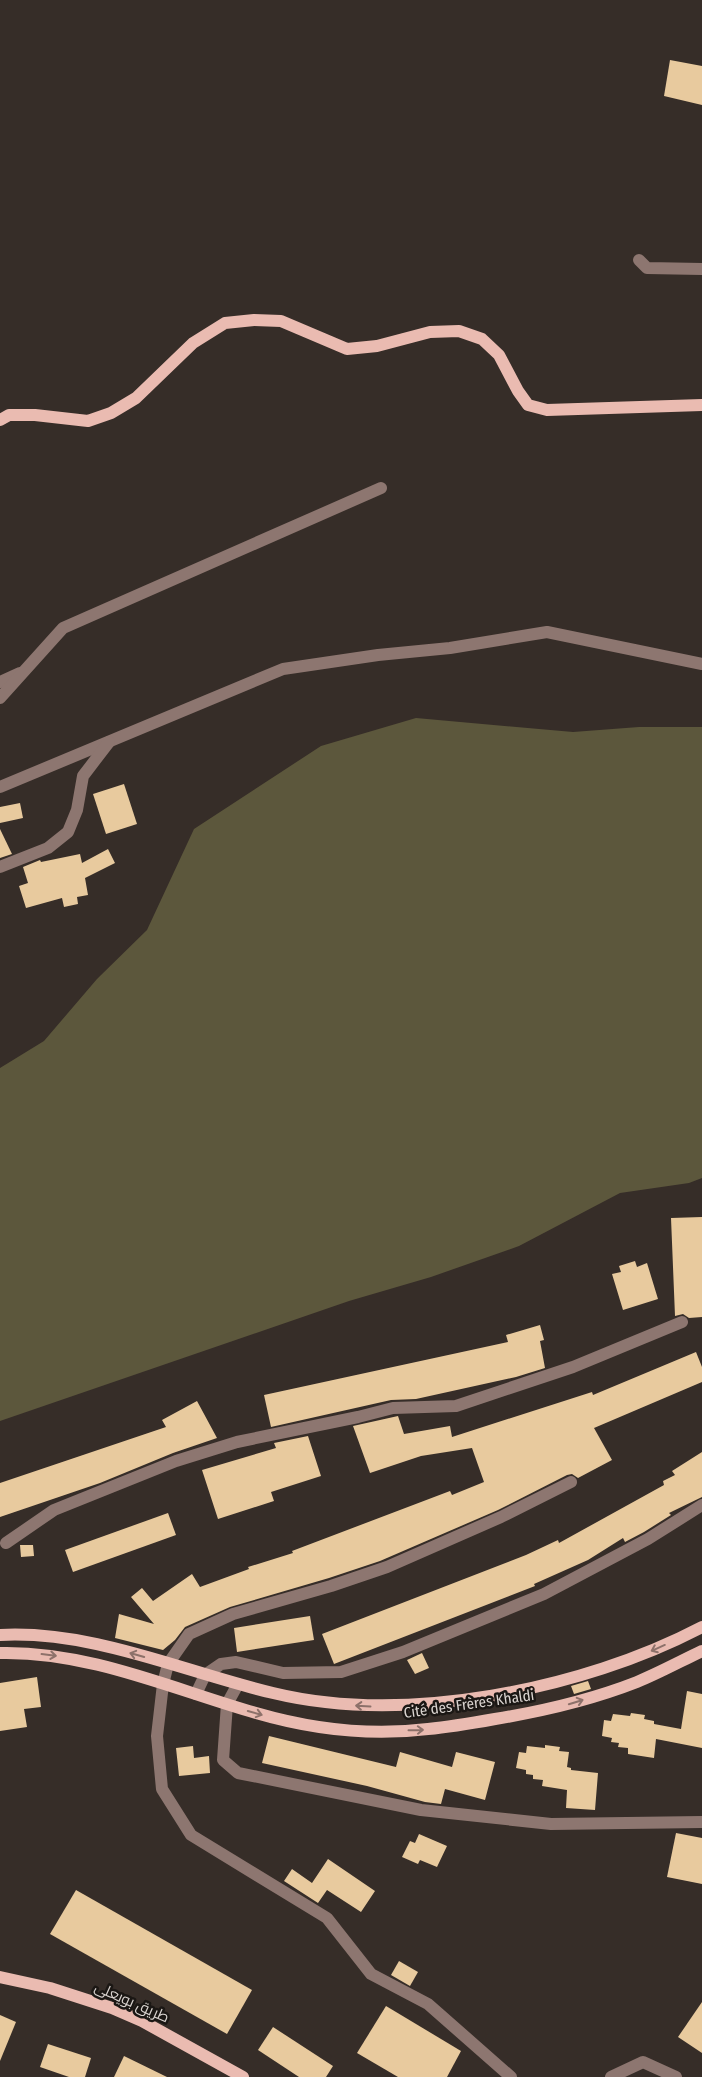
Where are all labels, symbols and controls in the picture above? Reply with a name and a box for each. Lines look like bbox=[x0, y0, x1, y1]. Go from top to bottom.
one-way arrow bbox=[651, 1644, 666, 1654]
one-way arrow bbox=[40, 1650, 56, 1660]
one-way arrow bbox=[129, 1650, 145, 1660]
street label: Cité des Frères Khaldi bbox=[403, 1686, 535, 1722]
one-way arrow bbox=[567, 1696, 583, 1706]
one-way arrow bbox=[355, 1701, 371, 1710]
one-way arrow bbox=[247, 1708, 263, 1718]
one-way arrow bbox=[408, 1725, 424, 1735]
street label: طريق بويعلى bbox=[91, 1978, 172, 2027]

